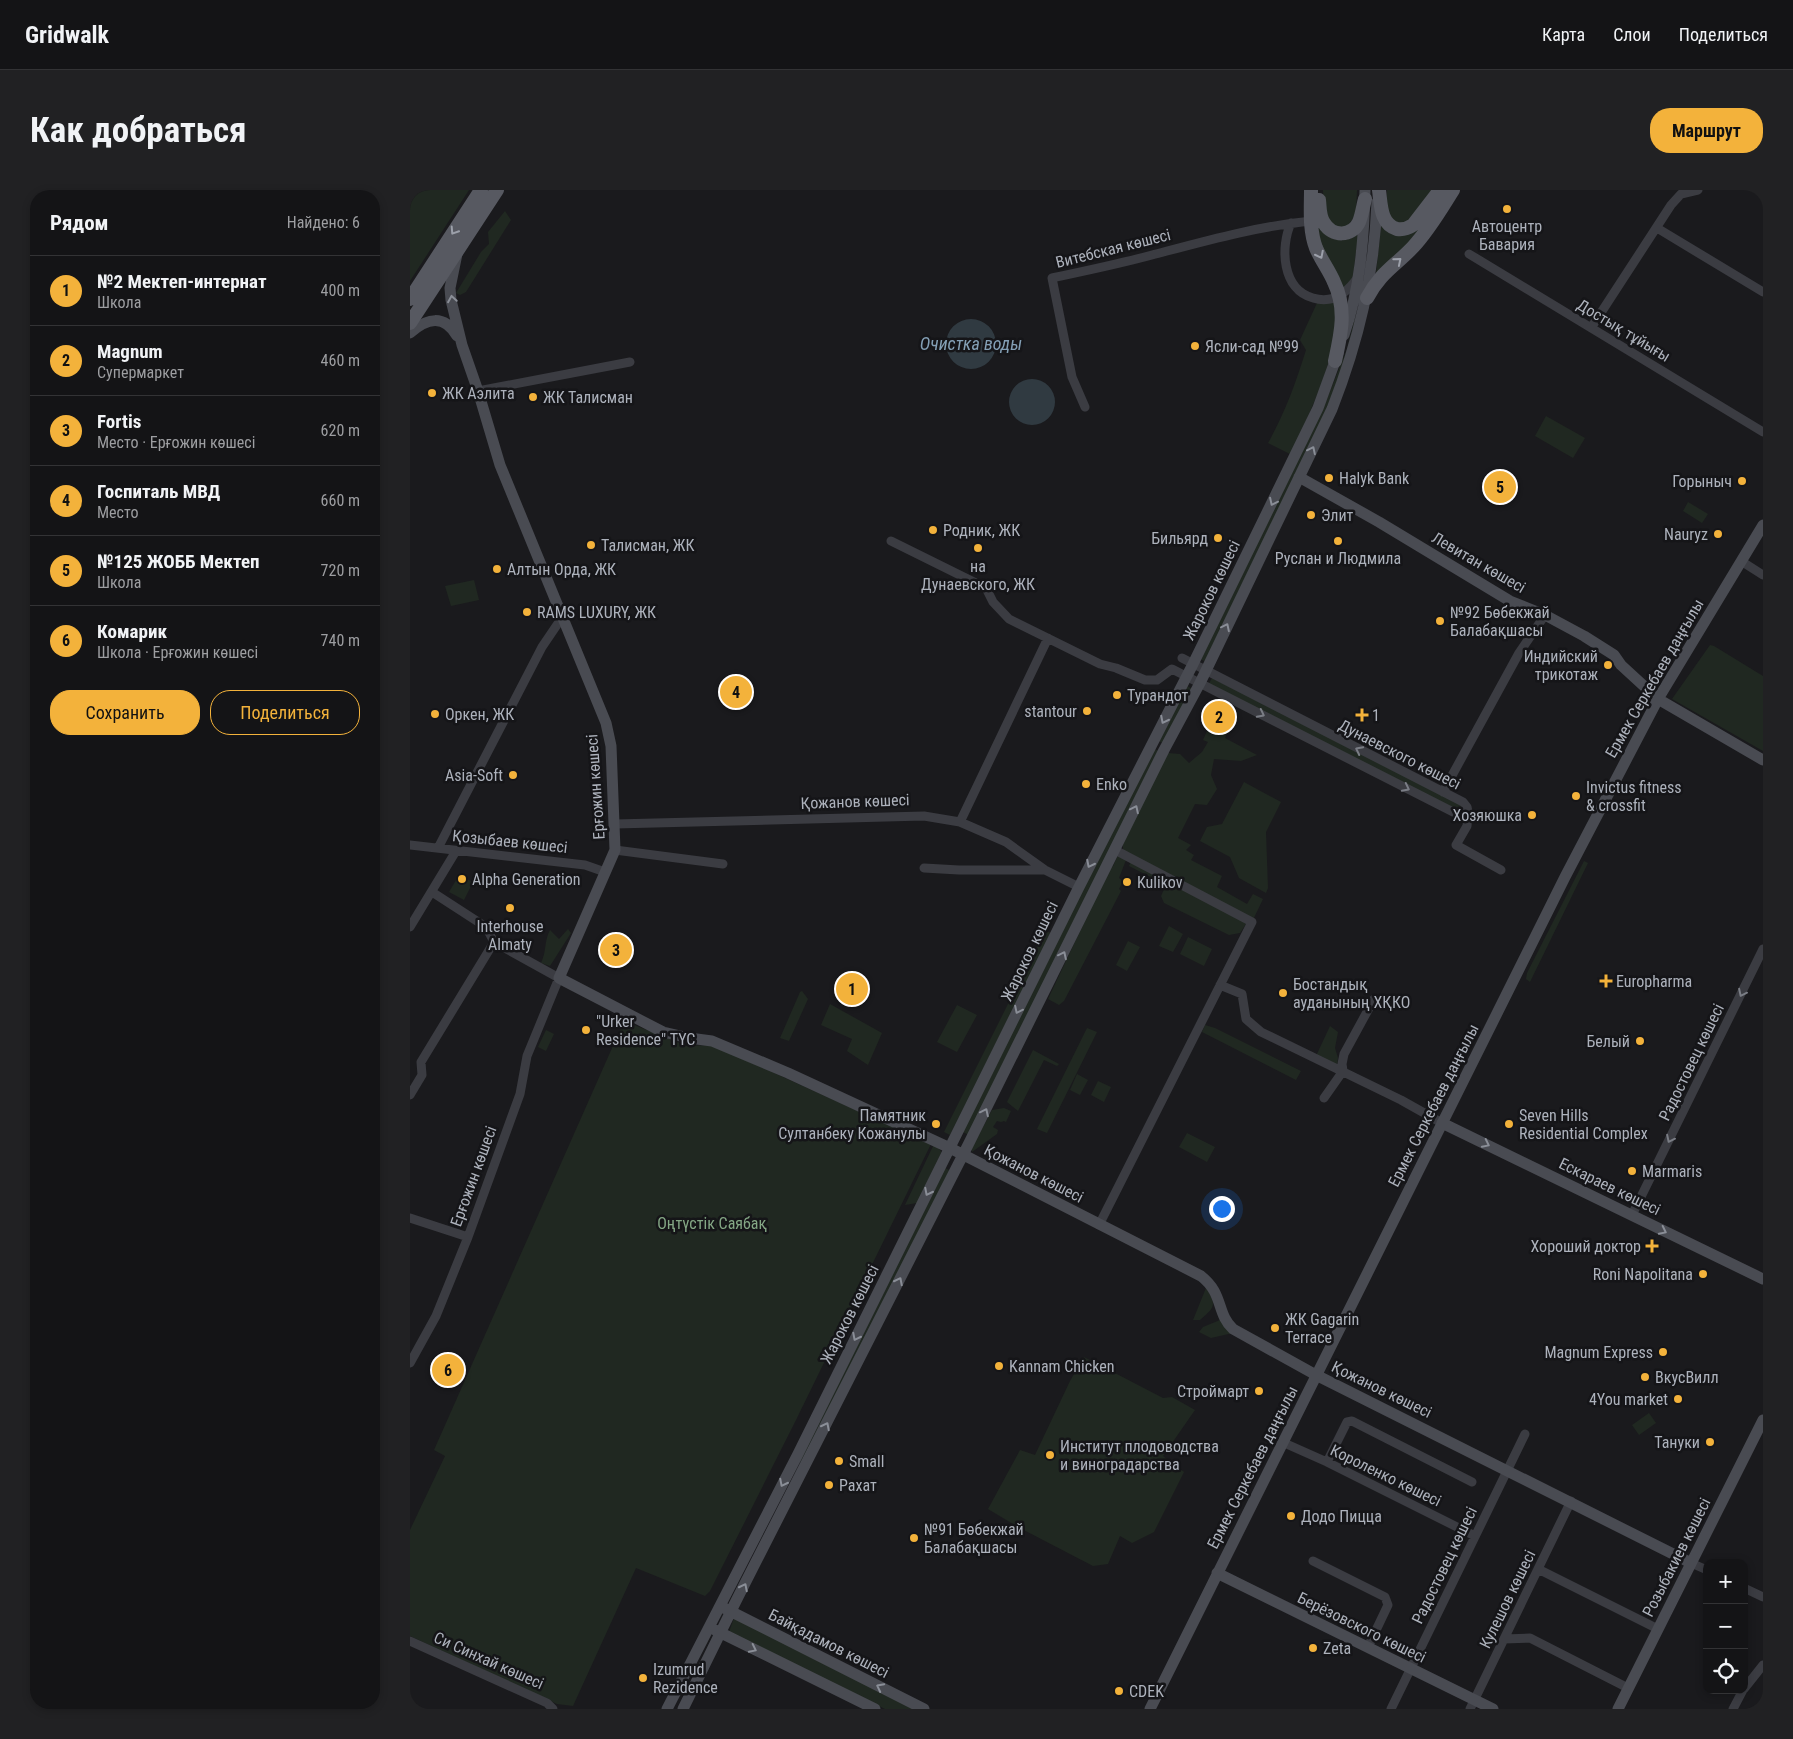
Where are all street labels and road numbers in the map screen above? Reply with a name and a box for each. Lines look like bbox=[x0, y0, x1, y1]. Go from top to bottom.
street label: Витебская көшесі bbox=[1054, 225, 1173, 272]
street label: Достық тұйығы bbox=[1574, 295, 1674, 366]
street label: Левитан көшесі bbox=[1429, 528, 1529, 597]
street label: Жароков көшесі bbox=[1179, 537, 1244, 643]
street label: Ермек Серкебаев даңғылы bbox=[1601, 596, 1708, 761]
street label: Дунаевского көшесі bbox=[1336, 715, 1464, 793]
street label: Ерғожин көшесі bbox=[582, 734, 609, 840]
street label: Қожанов көшесі bbox=[800, 790, 910, 813]
street label: Қозыбаев көшесі bbox=[451, 826, 568, 857]
street label: Жароков көшесі bbox=[997, 898, 1062, 1004]
street label: Радостовец көшесі bbox=[1655, 1001, 1728, 1124]
street label: Ермек Серкебаев даңғылы bbox=[1384, 1021, 1483, 1190]
street label: Ерғожин көшесі bbox=[446, 1123, 500, 1229]
street label: Қожанов көшесі bbox=[981, 1140, 1087, 1207]
street label: Ескараев көшесі bbox=[1556, 1154, 1664, 1219]
street label: Жароков көшесі bbox=[816, 1261, 883, 1367]
street label: Қожанов көшесі bbox=[1329, 1357, 1435, 1422]
street label: Ермек Серкебаев даңғылы bbox=[1203, 1383, 1302, 1552]
street label: Короленко көшесі bbox=[1327, 1440, 1444, 1511]
street label: Розыбакиев көшесі bbox=[1638, 1495, 1715, 1620]
street label: Радостовец көшесі bbox=[1408, 1504, 1481, 1627]
street label: Кулешов көшесі bbox=[1475, 1547, 1539, 1651]
street label: Берёзовского көшесі bbox=[1294, 1588, 1429, 1667]
street label: Байқадамов көшесі bbox=[765, 1605, 892, 1682]
street label: Си Синхай көшесі bbox=[431, 1628, 547, 1693]

